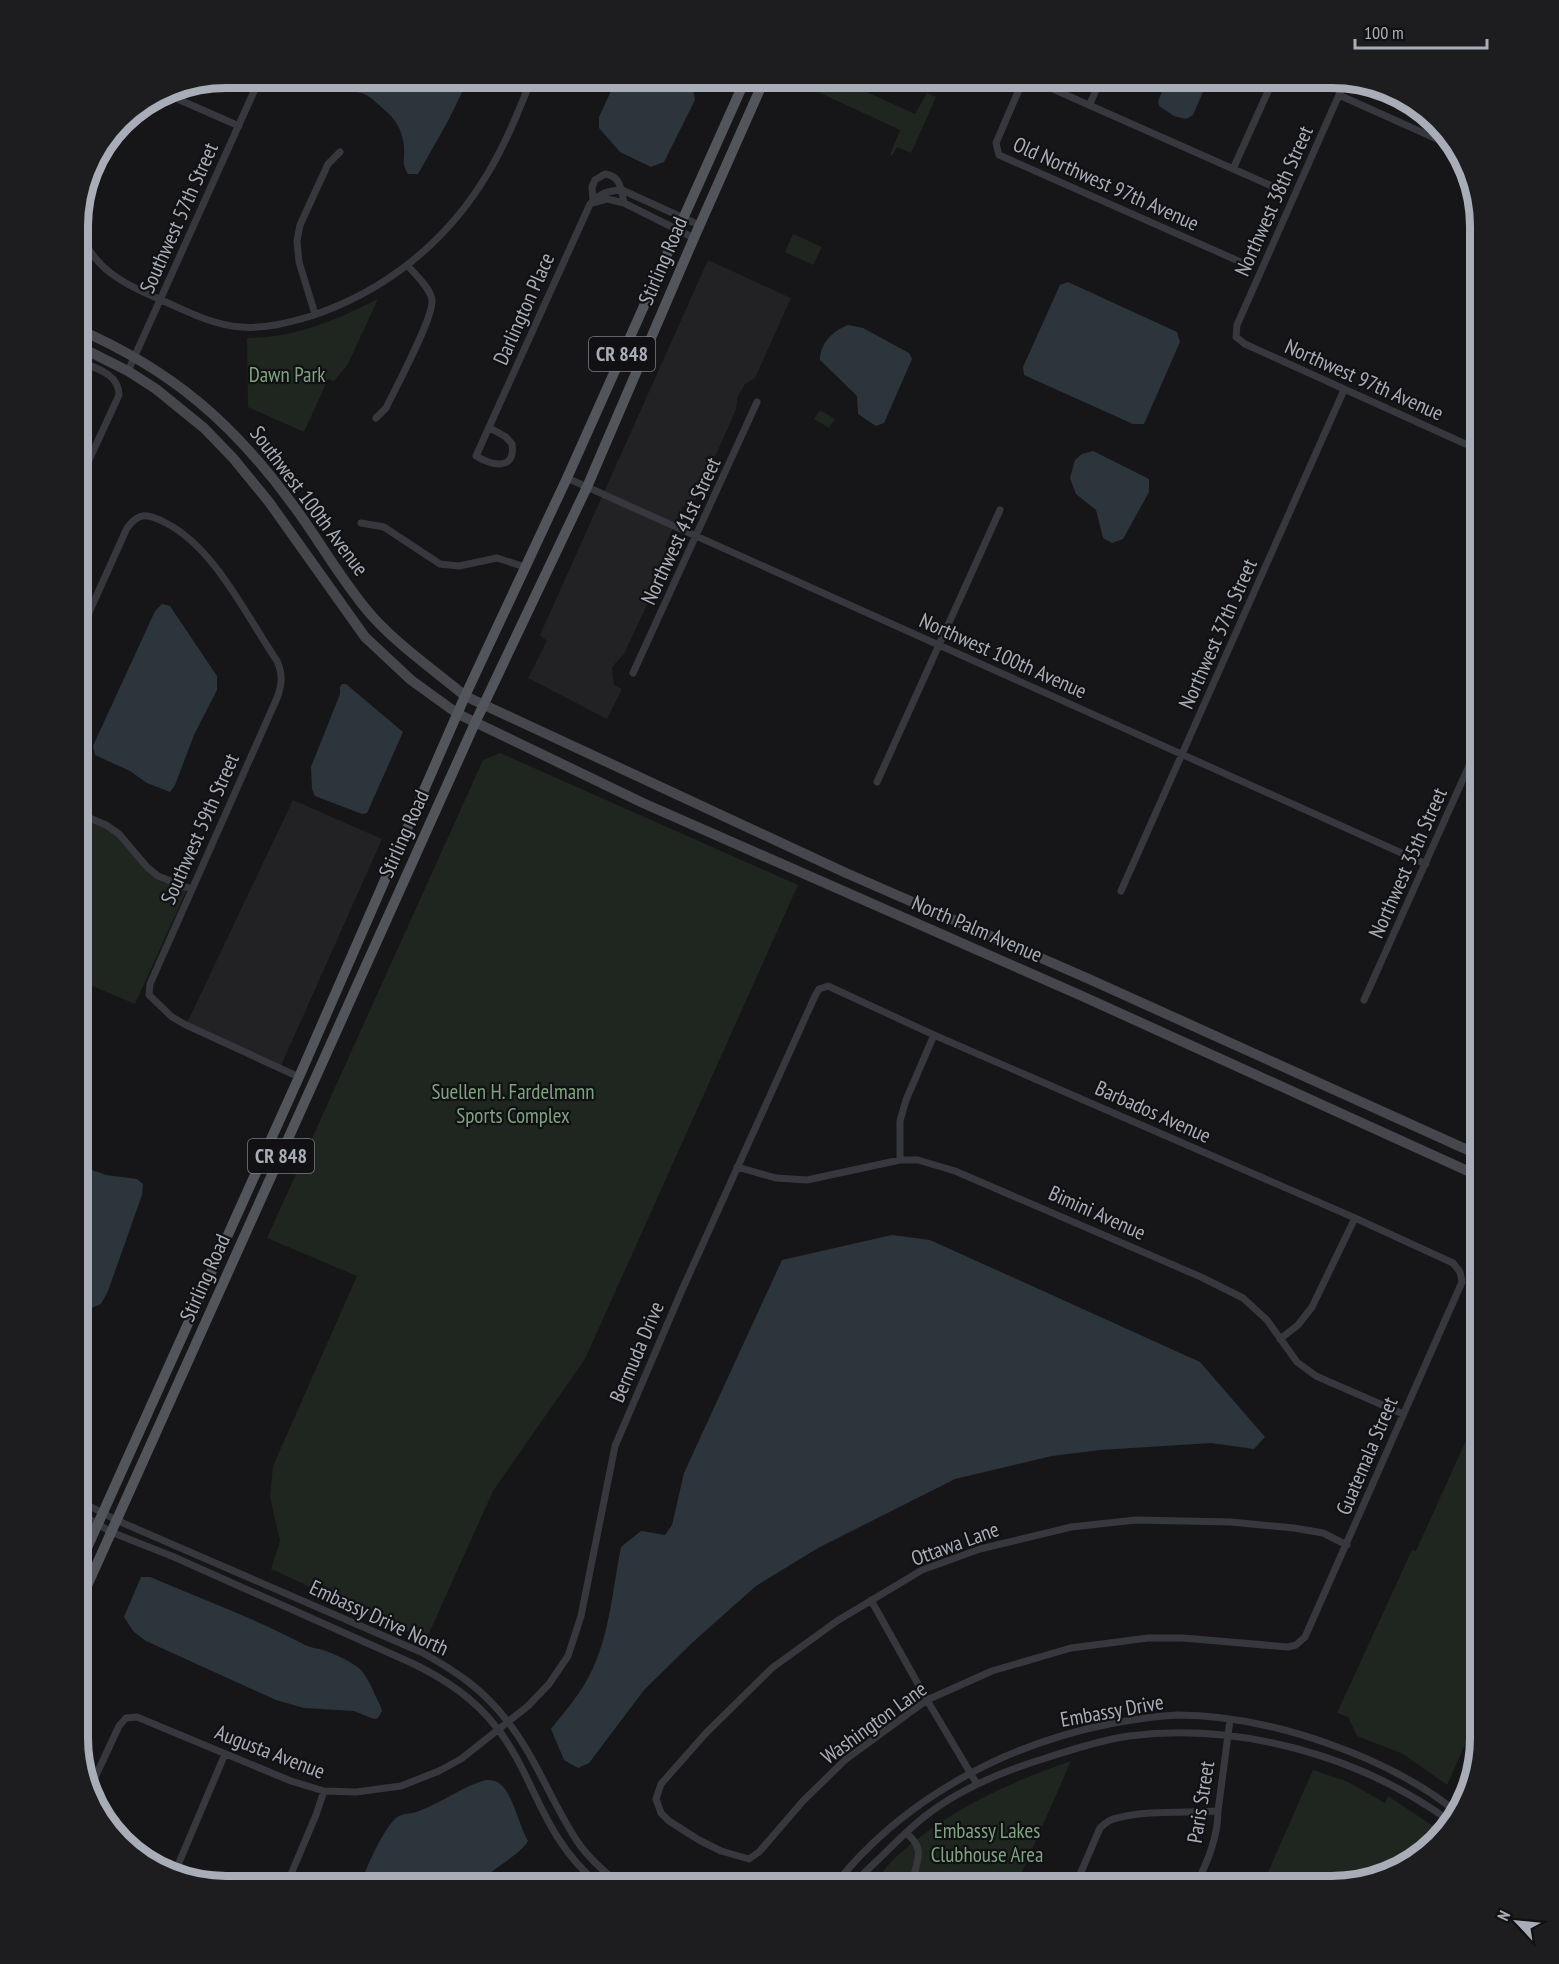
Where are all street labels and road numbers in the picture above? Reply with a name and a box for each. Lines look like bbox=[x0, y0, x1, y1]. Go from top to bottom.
street label: Northwest 38th Street bbox=[1228, 121, 1319, 280]
street label: Old Northwest 97th Avenue bbox=[1009, 130, 1203, 237]
street label: Southwest 57th Street bbox=[133, 138, 224, 297]
street label: Stirling Road bbox=[632, 213, 693, 309]
street label: Darlington Place bbox=[487, 249, 560, 369]
street label: Northwest 97th Avenue bbox=[1281, 333, 1448, 427]
road number: CR 848 bbox=[589, 337, 655, 371]
street label: Southwest 100th Avenue bbox=[244, 420, 375, 581]
street label: Northwest 41st Street bbox=[635, 453, 727, 609]
street label: Northwest 37th Street bbox=[1172, 554, 1263, 713]
street label: Northwest 100th Avenue bbox=[915, 607, 1091, 705]
street label: Southwest 59th Street bbox=[154, 749, 245, 908]
street label: Northwest 35th Street bbox=[1362, 783, 1453, 942]
street label: Stirling Road bbox=[372, 786, 435, 882]
street label: North Palm Avenue bbox=[908, 889, 1046, 968]
street label: Barbados Avenue bbox=[1091, 1074, 1215, 1149]
road number: CR 848 bbox=[248, 1139, 314, 1173]
street label: Bimini Avenue bbox=[1044, 1179, 1150, 1246]
street label: Stirling Road bbox=[173, 1230, 236, 1326]
street label: Bermuda Drive bbox=[603, 1297, 670, 1406]
street label: Guatemala Street bbox=[1330, 1393, 1404, 1519]
street label: Ottawa Lane bbox=[907, 1515, 1002, 1572]
street label: Embassy Drive North bbox=[305, 1574, 453, 1662]
street label: Washington Lane bbox=[816, 1675, 932, 1770]
street label: Embassy Drive bbox=[1058, 1688, 1166, 1733]
street label: Augusta Avenue bbox=[211, 1718, 329, 1785]
street label: Paris Street bbox=[1181, 1759, 1220, 1845]

